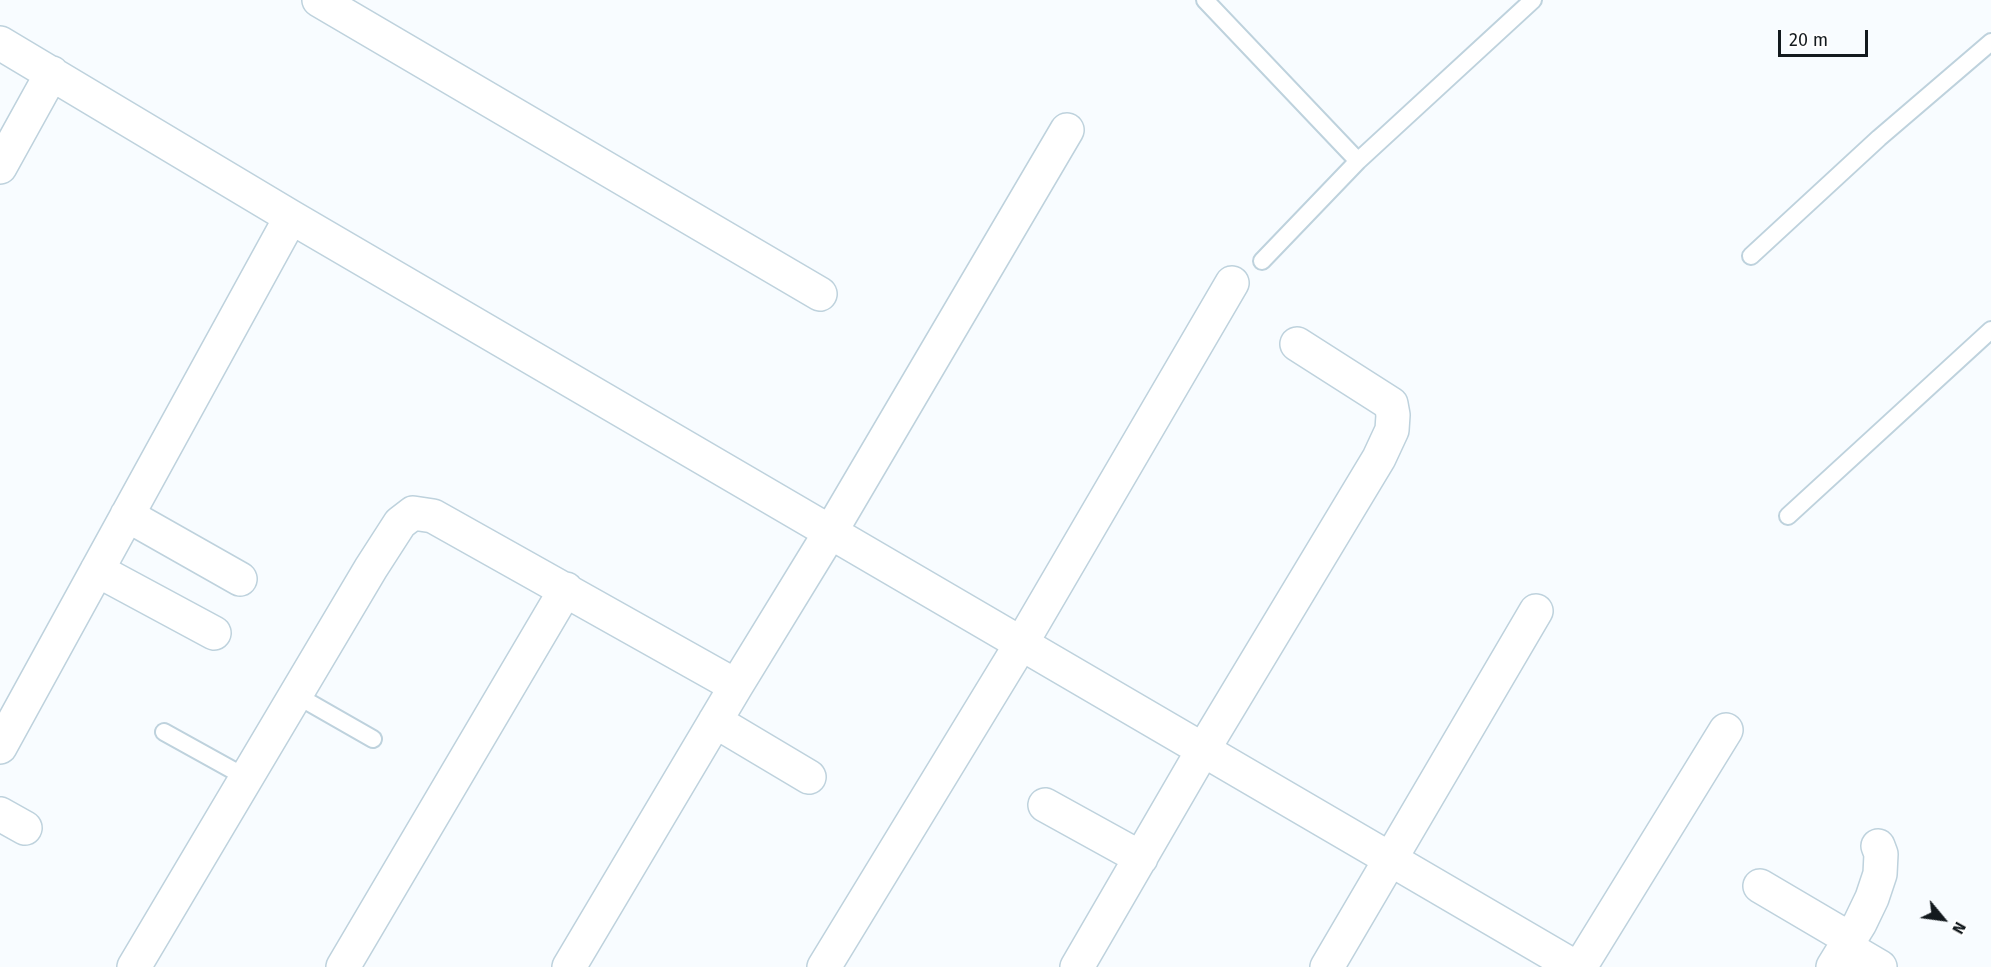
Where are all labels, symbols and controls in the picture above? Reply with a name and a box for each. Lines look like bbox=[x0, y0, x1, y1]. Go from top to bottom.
scale bar bbox=[1781, 18, 1871, 56]
text: 20 m bbox=[1789, 29, 1828, 51]
north arrow bbox=[1913, 889, 1973, 949]
text: N bbox=[1948, 919, 1970, 937]

